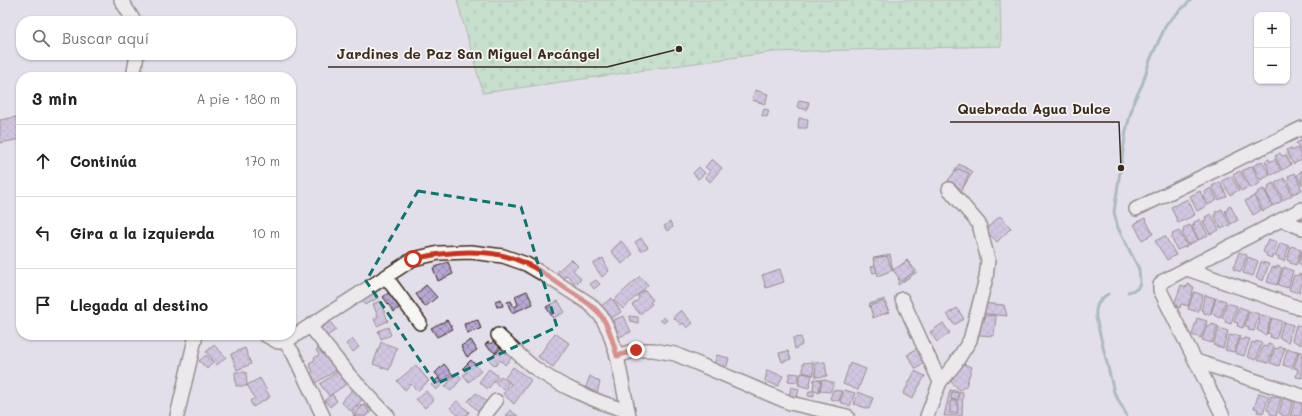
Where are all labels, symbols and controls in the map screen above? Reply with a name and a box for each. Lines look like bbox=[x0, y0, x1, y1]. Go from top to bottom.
map controls bbox=[1254, 12, 1290, 84]
button: + bbox=[1254, 12, 1290, 48]
search box bbox=[16, 16, 296, 60]
icon: search bbox=[30, 27, 52, 49]
text: Buscar aquí bbox=[62, 28, 149, 48]
callout: Jardines de Paz San Miguel Arcángel bbox=[328, 41, 607, 67]
text: Jardines de Paz San Miguel Arcángel bbox=[336, 44, 600, 63]
button: − bbox=[1254, 48, 1290, 84]
text: 3 min bbox=[32, 87, 77, 109]
text: A pie · 180 m bbox=[197, 90, 280, 107]
callout: Quebrada Agua Dulce bbox=[950, 96, 1119, 122]
text: Quebrada Agua Dulce bbox=[957, 99, 1111, 118]
icon: ahead bbox=[32, 150, 54, 172]
text: Continúa bbox=[70, 151, 137, 171]
text: 170 m bbox=[244, 152, 280, 169]
icon: left bbox=[32, 222, 54, 244]
text: Gira a la izquierda bbox=[70, 223, 215, 243]
text: 10 m bbox=[252, 224, 280, 241]
route start bbox=[404, 250, 422, 268]
icon: arrive bbox=[32, 294, 54, 316]
text: Llegada al destino bbox=[70, 295, 208, 315]
route end bbox=[627, 341, 645, 359]

